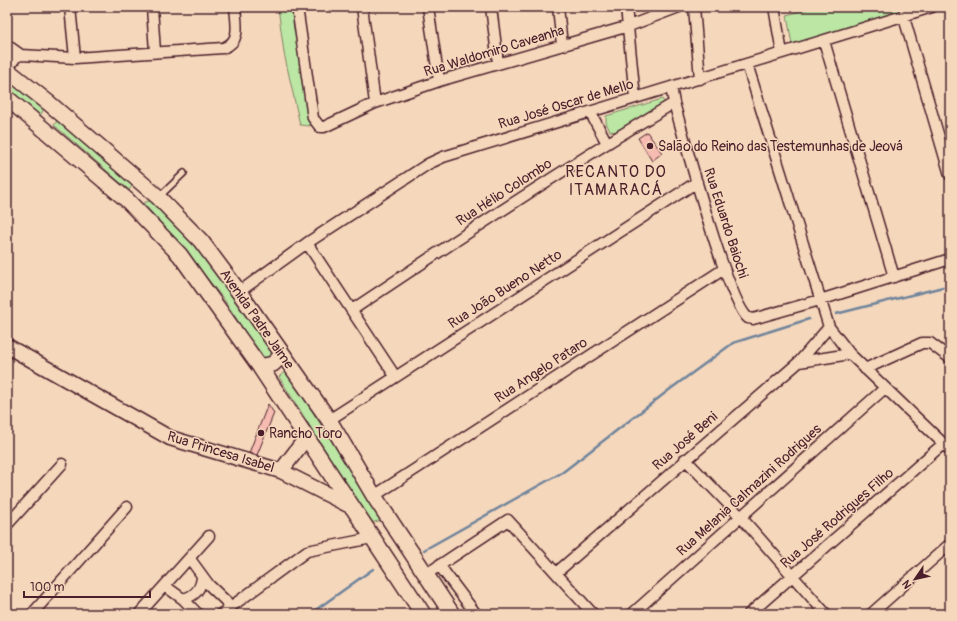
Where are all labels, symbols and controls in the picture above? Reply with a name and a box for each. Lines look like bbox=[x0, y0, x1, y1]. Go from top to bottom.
street label: Rua Waldomiro Caveanha bbox=[422, 22, 566, 80]
street label: Rua José Oscar de Mello bbox=[496, 75, 636, 133]
place label: Salão do Reino das Testemunhas de Jeová bbox=[658, 138, 903, 155]
marker: Salão do Reino das Testemunhas de Jeová bbox=[645, 141, 655, 151]
street label: Rua Hélio Colombo bbox=[453, 154, 555, 229]
district label: RECANTO DO ITAMARACÁ bbox=[565, 162, 667, 200]
street label: Rua Eduardo Baiochi bbox=[700, 166, 752, 281]
street label: Rua João Bueno Netto bbox=[445, 246, 565, 332]
street label: Avenida Padre Jaime bbox=[216, 266, 298, 372]
street label: Rua Angelo Pataro bbox=[491, 333, 591, 406]
street label: Rua José Beni bbox=[649, 408, 721, 474]
street label: Rua Melania Calmazini Rodrigues bbox=[673, 420, 825, 559]
place label: Rancho Toro bbox=[269, 425, 343, 442]
street label: Rua Princesa Isabel bbox=[165, 428, 277, 476]
marker: Rancho Toro bbox=[256, 428, 266, 438]
street label: Rua José Rodrigues Filho bbox=[777, 464, 897, 572]
north arrow bbox=[895, 559, 935, 599]
scale bar bbox=[24, 573, 150, 599]
text: N bbox=[899, 577, 915, 591]
text: 100 m bbox=[30, 580, 65, 595]

